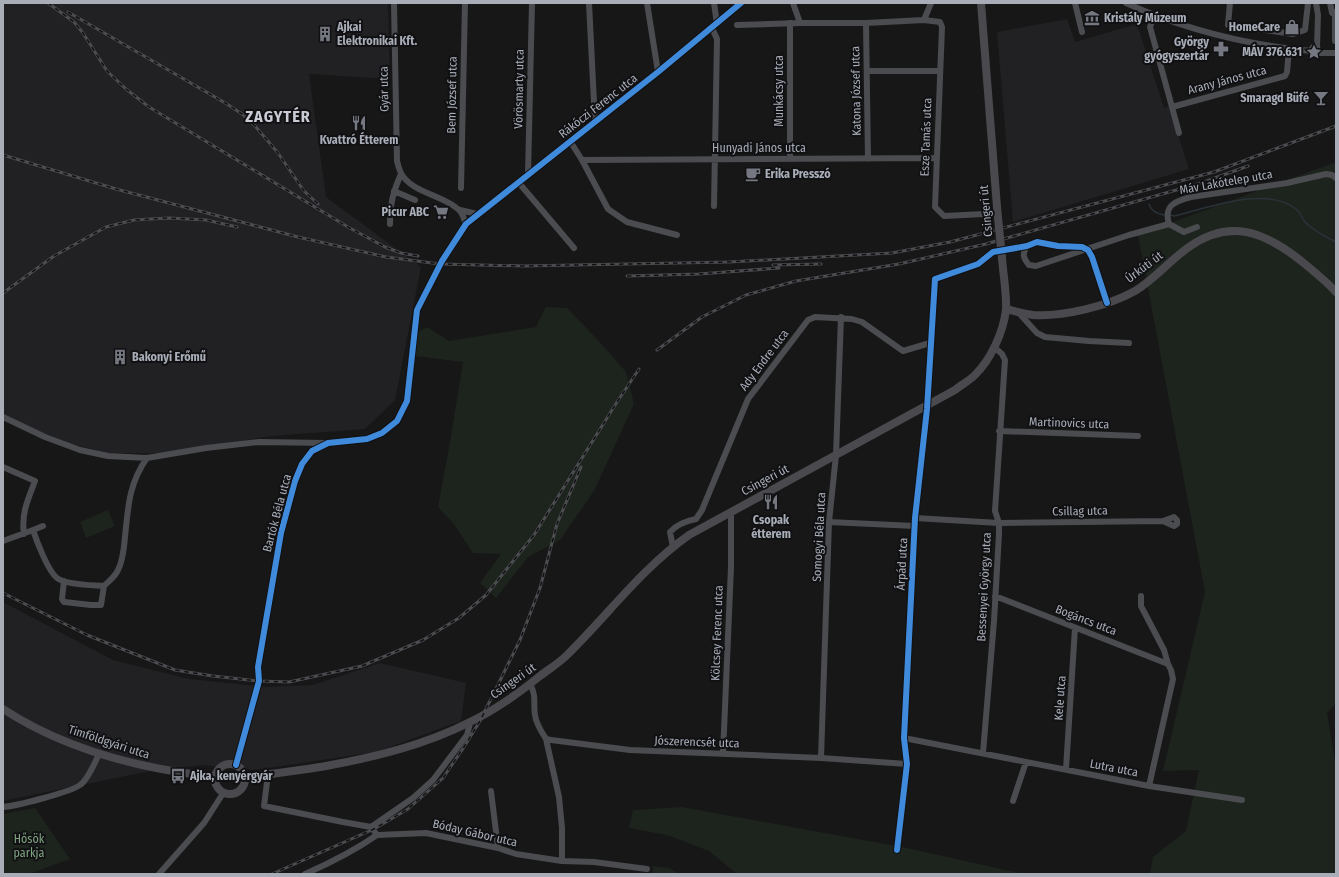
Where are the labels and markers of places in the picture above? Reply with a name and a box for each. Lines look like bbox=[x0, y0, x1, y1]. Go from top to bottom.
museum icon: Kristály Múzeum bbox=[1083, 9, 1101, 27]
place label: Kristály Múzeum bbox=[1104, 11, 1186, 25]
shop icon: HomeCare bbox=[1283, 18, 1301, 36]
place label: Ajkai Elektronikai Kft. bbox=[336, 20, 418, 48]
place label: HomeCare bbox=[1229, 20, 1280, 34]
building icon: Ajkai Elektronikai Kft. bbox=[316, 25, 334, 43]
place label: György gyógyszertár bbox=[1144, 35, 1210, 63]
pharmacy icon: György gyógyszertár bbox=[1212, 40, 1230, 58]
place label: MÁV 376.631 bbox=[1242, 43, 1302, 59]
place icon: MÁV 376.631 bbox=[1305, 43, 1323, 61]
bar icon: Smaragd Büfé bbox=[1312, 89, 1330, 107]
place label: Smaragd Büfé bbox=[1240, 91, 1309, 105]
restaurant icon: Kvattró Étterem bbox=[350, 114, 368, 132]
place label: Kvattró Étterem bbox=[320, 131, 398, 147]
cafe icon: Erika Presszó bbox=[744, 165, 762, 183]
place label: Erika Presszó bbox=[765, 167, 831, 181]
supermarket icon: Picur ABC bbox=[432, 203, 450, 221]
place label: Picur ABC bbox=[382, 205, 430, 219]
building icon: Bakonyi Erőmű bbox=[111, 348, 129, 366]
place label: Bakonyi Erőmű bbox=[132, 349, 206, 364]
restaurant icon: Csopak étterem bbox=[762, 493, 780, 511]
place label: Csopak étterem bbox=[751, 513, 791, 541]
bus stop icon: Ajka, kenyérgyár bbox=[169, 767, 187, 785]
place label: Ajka, kenyérgyár bbox=[189, 769, 273, 783]

